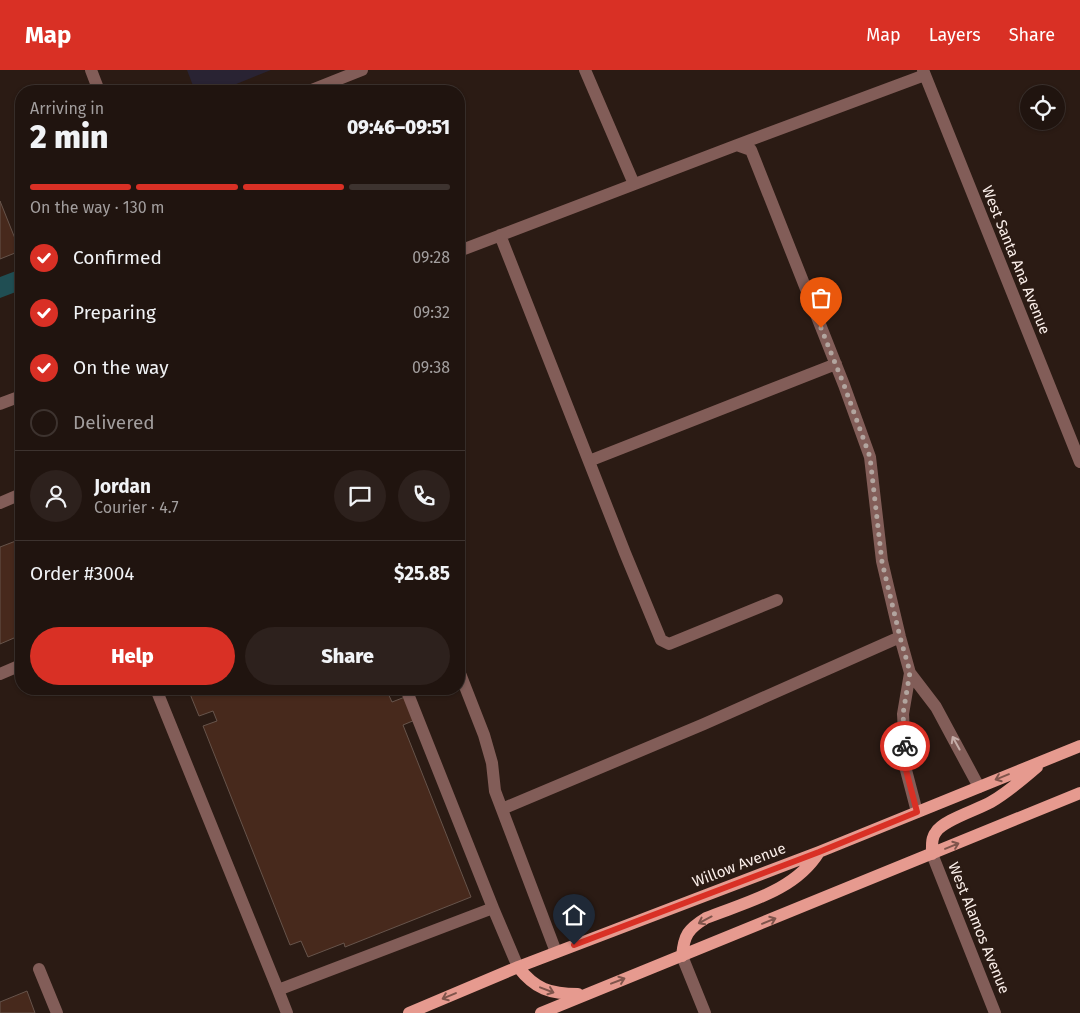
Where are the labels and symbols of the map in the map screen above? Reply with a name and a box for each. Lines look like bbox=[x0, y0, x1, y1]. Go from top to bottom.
street label: West Santa Ana Avenue bbox=[978, 183, 1054, 337]
pin bbox=[800, 277, 842, 328]
courier bbox=[880, 721, 930, 771]
one-way arrow bbox=[951, 737, 961, 751]
one-way arrow bbox=[995, 773, 1010, 782]
street label: Willow Avenue bbox=[690, 839, 788, 891]
one-way arrow bbox=[944, 841, 959, 850]
street label: West Alamos Avenue bbox=[944, 860, 1014, 996]
pin bbox=[553, 894, 595, 945]
one-way arrow bbox=[697, 915, 712, 925]
one-way arrow bbox=[761, 915, 776, 925]
one-way arrow bbox=[610, 976, 625, 985]
one-way arrow bbox=[539, 986, 554, 995]
one-way arrow bbox=[442, 991, 457, 1001]

